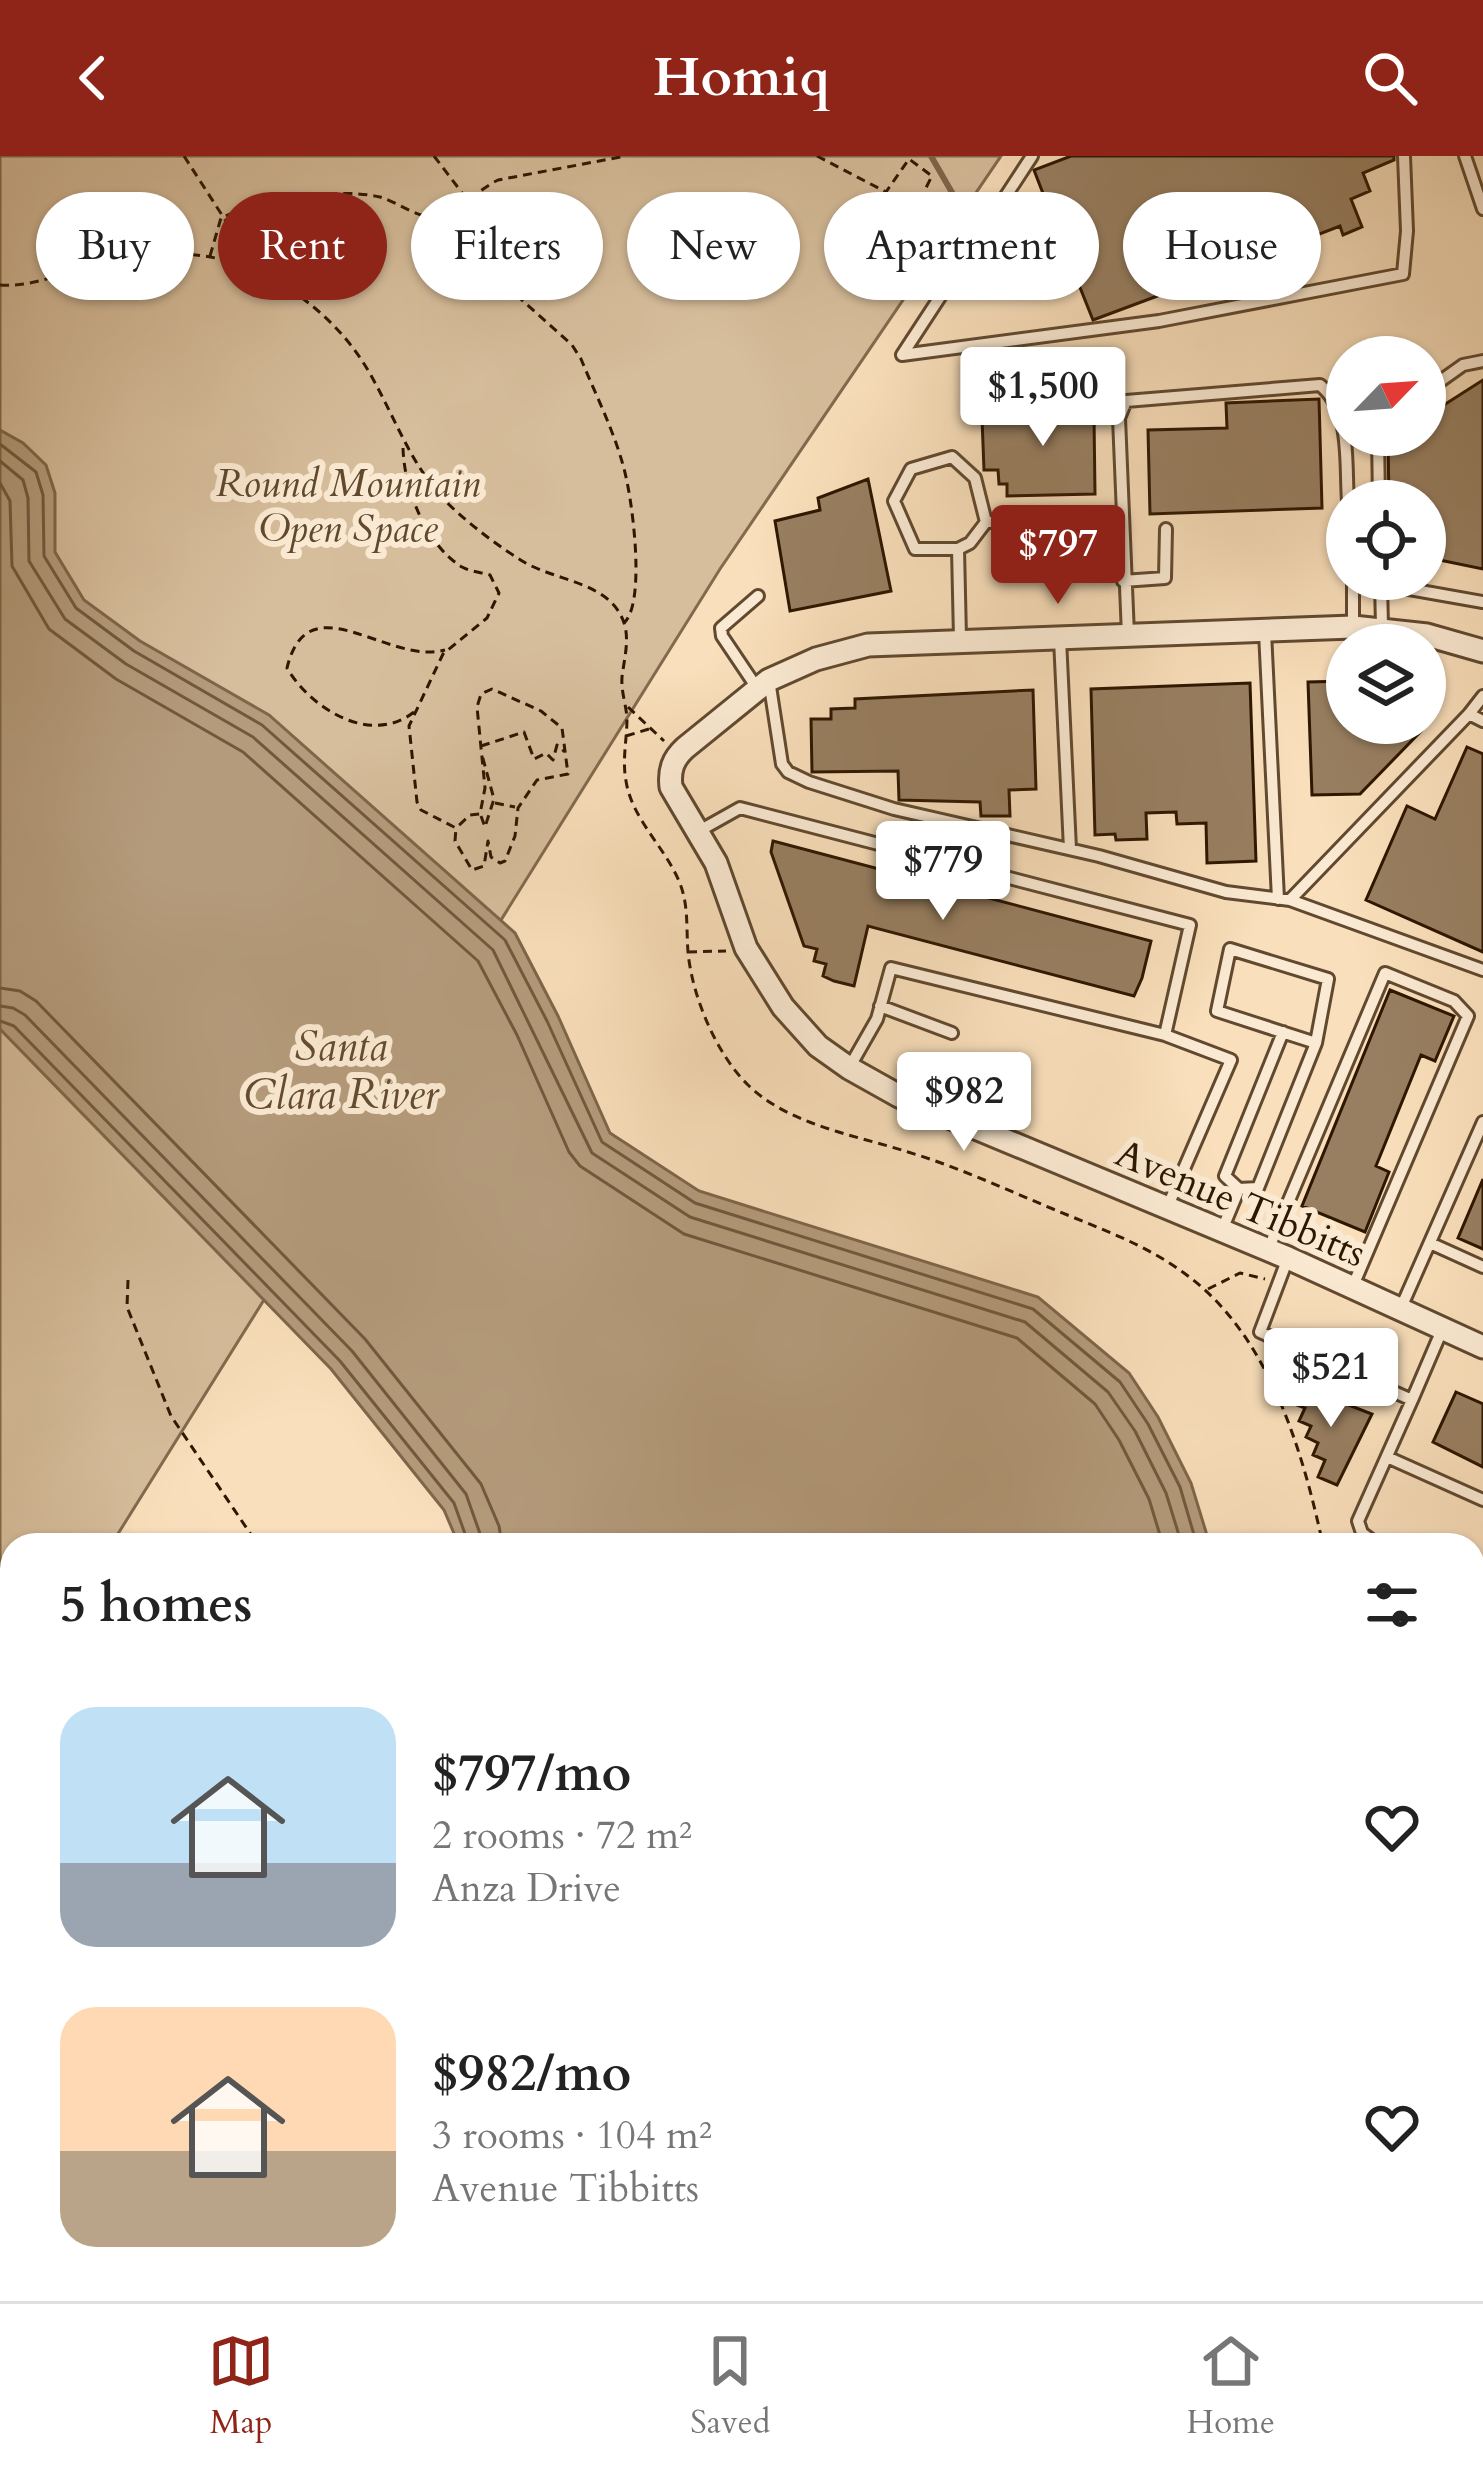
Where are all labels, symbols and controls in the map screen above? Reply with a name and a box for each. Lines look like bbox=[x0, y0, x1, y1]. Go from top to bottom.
text: Homiq bbox=[653, 42, 830, 115]
icon: back bbox=[60, 45, 126, 111]
icon: search bbox=[1357, 45, 1423, 111]
chip: Buy bbox=[36, 192, 194, 300]
chip: Rent bbox=[218, 192, 387, 300]
chip: Filters bbox=[411, 192, 603, 300]
chip: New bbox=[627, 192, 800, 300]
chip: Apartment bbox=[824, 192, 1099, 300]
chip: House bbox=[1123, 192, 1321, 300]
north arrow bbox=[1326, 336, 1446, 456]
map controls bbox=[1326, 336, 1446, 744]
pin: $1,500 bbox=[945, 347, 1141, 449]
text: $1,500 bbox=[987, 359, 1099, 412]
park label: Round Mountain Open Space bbox=[216, 457, 480, 555]
button: locate bbox=[1326, 480, 1446, 600]
pin: $797 bbox=[987, 505, 1129, 607]
text: $797 bbox=[1018, 517, 1098, 570]
button: layers bbox=[1326, 624, 1446, 744]
pin: $779 bbox=[872, 821, 1014, 923]
text: $779 bbox=[903, 833, 983, 886]
water label: Santa Clara River bbox=[244, 1018, 440, 1123]
pin: $982 bbox=[893, 1052, 1035, 1154]
text: $982 bbox=[924, 1064, 1004, 1117]
street label: Avenue Tibbitts bbox=[1107, 1127, 1374, 1280]
pin: $521 bbox=[1260, 1328, 1402, 1430]
text: $521 bbox=[1291, 1340, 1371, 1393]
text: 5 homes bbox=[60, 1570, 252, 1640]
icon: filters bbox=[1359, 1572, 1425, 1638]
text: $797/mo bbox=[432, 1739, 631, 1809]
icon: home bbox=[156, 1755, 300, 1899]
icon: heart bbox=[1359, 1794, 1425, 1860]
text: 2 rooms · 72 m² bbox=[432, 1809, 692, 1862]
text: Anza Drive bbox=[432, 1862, 621, 1915]
text: $982/mo bbox=[432, 2039, 631, 2109]
icon: home bbox=[156, 2055, 300, 2199]
icon: heart bbox=[1359, 2094, 1425, 2160]
text: 3 rooms · 104 m² bbox=[432, 2109, 712, 2162]
text: Avenue Tibbitts bbox=[432, 2162, 699, 2215]
tab: Map bbox=[208, 2328, 274, 2445]
tab: Saved bbox=[690, 2328, 770, 2445]
tab: Home bbox=[1187, 2328, 1275, 2445]

